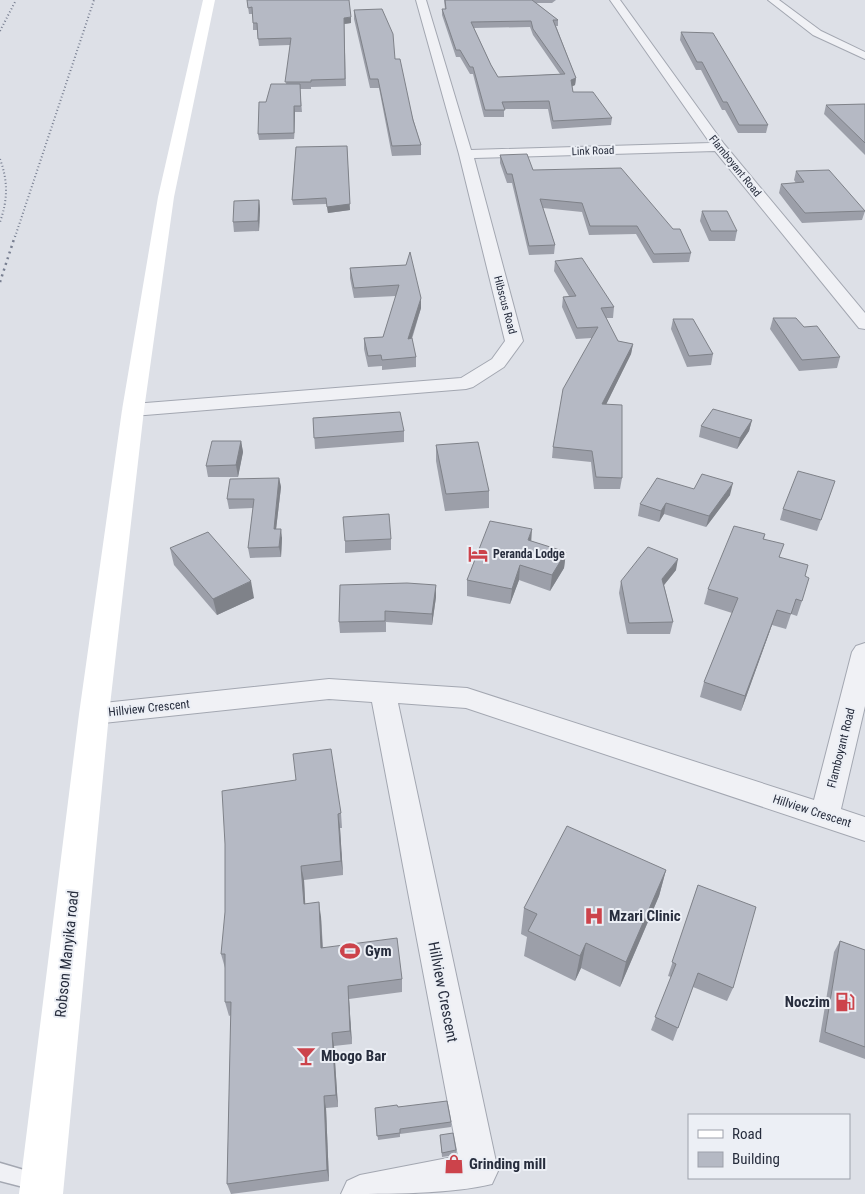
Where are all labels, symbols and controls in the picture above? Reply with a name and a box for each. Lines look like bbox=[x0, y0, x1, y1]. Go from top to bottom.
street label: Flamboyant Road bbox=[706, 133, 764, 199]
street label: Link Road bbox=[571, 144, 615, 158]
street label: Hibscus Road bbox=[491, 274, 519, 336]
hotel icon: Peranda Lodge bbox=[467, 543, 489, 565]
place label: Peranda Lodge bbox=[493, 547, 565, 561]
street label: Hillview Crescent bbox=[108, 697, 191, 719]
street label: Flamboyant Road bbox=[824, 706, 858, 789]
street label: Hillview Crescent bbox=[771, 792, 853, 830]
street label: Robson Manyika road bbox=[51, 890, 83, 1018]
hospital icon: Mzari Clinic bbox=[583, 905, 605, 927]
place label: Mzari Clinic bbox=[609, 907, 681, 925]
sports icon: Gym bbox=[339, 940, 361, 962]
street label: Hillview Crescent bbox=[424, 940, 462, 1044]
place label: Gym bbox=[365, 942, 392, 960]
fuel station icon: Noczim bbox=[834, 991, 856, 1013]
place label: Noczim bbox=[785, 993, 830, 1011]
bar icon: Mbogo Bar bbox=[295, 1045, 317, 1067]
place label: Mbogo Bar bbox=[321, 1047, 386, 1065]
legend bbox=[688, 1114, 850, 1179]
text: Road bbox=[732, 1125, 762, 1143]
text: Building bbox=[732, 1150, 780, 1168]
shop icon: Grinding mill bbox=[443, 1153, 465, 1175]
place label: Grinding mill bbox=[469, 1155, 546, 1173]

